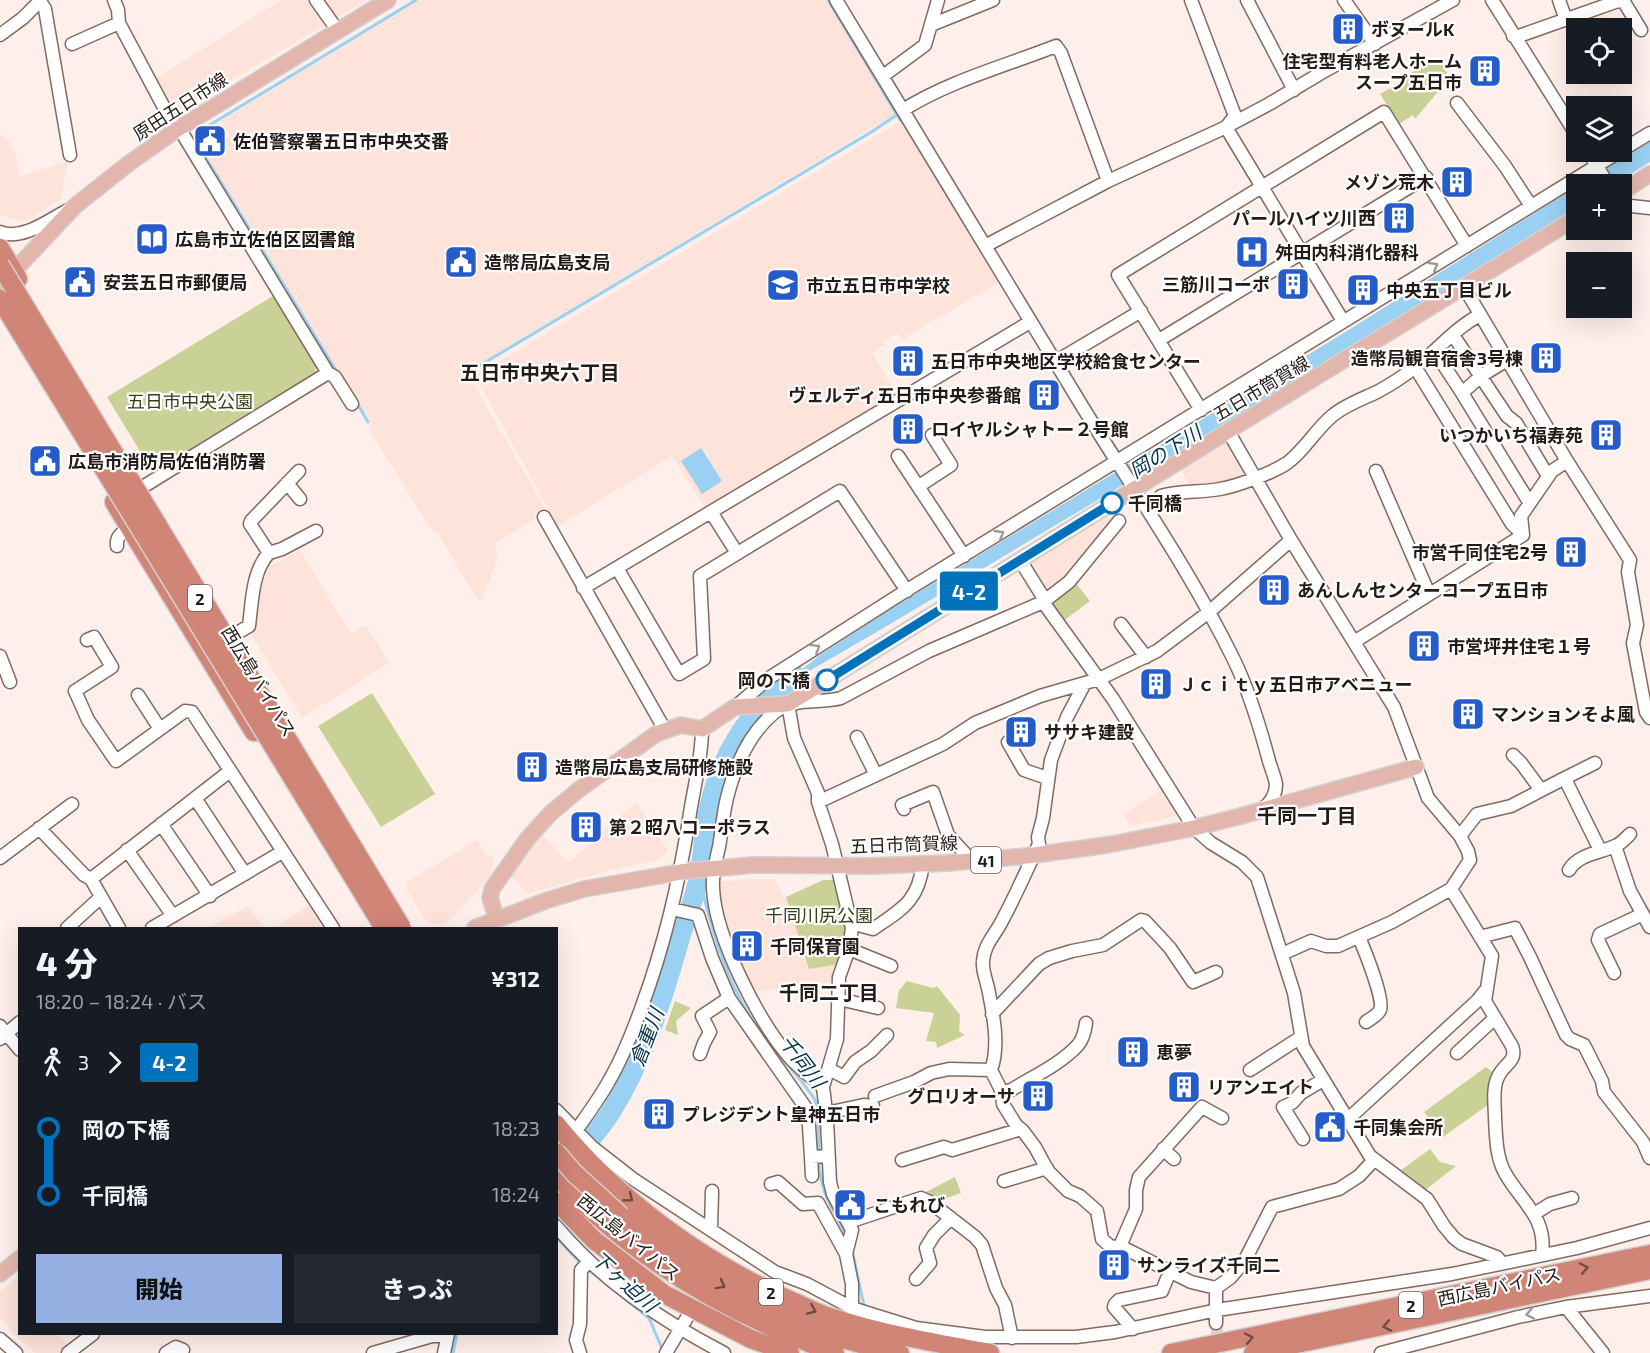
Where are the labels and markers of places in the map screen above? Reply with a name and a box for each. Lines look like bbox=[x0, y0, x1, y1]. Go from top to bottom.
building icon: ボヌールK bbox=[1330, 11, 1366, 47]
place label: ボヌールK bbox=[1371, 18, 1455, 40]
place label: 住宅型有料老人ホーム スープ五日市 bbox=[1283, 50, 1462, 93]
building icon: 住宅型有料老人ホーム スープ五日市 bbox=[1467, 53, 1503, 89]
public building icon: 佐伯警察署五日市中央交番 bbox=[192, 123, 228, 159]
place label: 佐伯警察署五日市中央交番 bbox=[233, 130, 449, 152]
building icon: メゾン荒木 bbox=[1439, 164, 1475, 200]
place label: メゾン荒木 bbox=[1344, 171, 1434, 193]
building icon: パールハイツ川西 bbox=[1381, 200, 1417, 236]
place label: パールハイツ川西 bbox=[1232, 207, 1376, 229]
library icon: 広島市立佐伯区図書館 bbox=[134, 221, 170, 257]
place label: 広島市立佐伯区図書館 bbox=[175, 228, 355, 250]
hospital icon: 舛田内科消化器科 bbox=[1234, 234, 1270, 270]
place label: 舛田内科消化器科 bbox=[1275, 241, 1419, 263]
public building icon: 造幣局広島支局 bbox=[443, 244, 479, 280]
place label: 造幣局広島支局 bbox=[484, 251, 610, 273]
public building icon: 安芸五日市郵便局 bbox=[62, 264, 98, 300]
building icon: 三筋川コーポ bbox=[1275, 266, 1311, 302]
school or university icon: 市立五日市中学校 bbox=[765, 267, 801, 303]
place label: 安芸五日市郵便局 bbox=[103, 271, 247, 293]
building icon: 中央五丁目ビル bbox=[1345, 272, 1381, 308]
place label: 三筋川コーポ bbox=[1162, 273, 1270, 295]
place label: 市立五日市中学校 bbox=[806, 274, 950, 296]
place label: 中央五丁目ビル bbox=[1386, 279, 1512, 301]
building icon: 造幣局観音宿舎3号棟 bbox=[1528, 340, 1564, 376]
building icon: 五日市中央地区学校給食センター bbox=[890, 343, 926, 379]
place label: 造幣局観音宿舎3号棟 bbox=[1351, 347, 1523, 369]
place label: 五日市中央地区学校給食センター bbox=[931, 350, 1201, 372]
building icon: ヴェルディ五日市中央参番館 bbox=[1026, 377, 1062, 413]
place label: ヴェルディ五日市中央参番館 bbox=[788, 384, 1021, 406]
building icon: ロイヤルシャトー２号館 bbox=[890, 411, 926, 447]
building icon: いつかいち福寿苑 bbox=[1588, 417, 1624, 453]
place label: ロイヤルシャトー２号館 bbox=[931, 418, 1128, 440]
place label: いつかいち福寿苑 bbox=[1439, 424, 1583, 446]
public building icon: 広島市消防局佐伯消防署 bbox=[27, 443, 63, 479]
place label: 広島市消防局佐伯消防署 bbox=[68, 450, 266, 472]
marker: 千同橋 bbox=[1101, 492, 1123, 514]
place label: 千同橋 bbox=[1128, 492, 1182, 514]
building icon: 市営千同住宅2号 bbox=[1553, 534, 1589, 570]
place label: 市営千同住宅2号 bbox=[1412, 541, 1548, 563]
building icon: あんしんセンターコープ五日市 bbox=[1256, 572, 1292, 608]
place label: あんしんセンターコープ五日市 bbox=[1297, 579, 1548, 601]
building icon: 市営坪井住宅１号 bbox=[1406, 628, 1442, 664]
place label: 市営坪井住宅１号 bbox=[1447, 635, 1591, 657]
building icon: Ｊｃｉｔｙ五日市アベニュー bbox=[1138, 666, 1174, 702]
place label: 岡の下橋 bbox=[738, 669, 810, 691]
marker: 岡の下橋 bbox=[816, 669, 838, 691]
place label: Ｊｃｉｔｙ五日市アベニュー bbox=[1179, 673, 1413, 696]
building icon: マンションそよ風 bbox=[1450, 696, 1486, 732]
place label: マンションそよ風 bbox=[1491, 703, 1635, 725]
building icon: ササキ建設 bbox=[1003, 714, 1039, 750]
place label: ササキ建設 bbox=[1044, 721, 1134, 743]
building icon: 造幣局広島支局研修施設 bbox=[514, 749, 550, 785]
place label: 造幣局広島支局研修施設 bbox=[555, 756, 753, 778]
building icon: 第２昭八コーポラス bbox=[568, 809, 604, 845]
place label: 第２昭八コーポラス bbox=[609, 816, 771, 838]
building icon: 千同保育園 bbox=[729, 928, 765, 964]
place label: 千同保育園 bbox=[770, 935, 860, 957]
building icon: 恵夢 bbox=[1115, 1034, 1151, 1070]
place label: 恵夢 bbox=[1156, 1041, 1192, 1063]
building icon: リアンエイト bbox=[1166, 1069, 1202, 1105]
place label: リアンエイト bbox=[1207, 1076, 1314, 1098]
building icon: グロリオーサ bbox=[1020, 1078, 1056, 1114]
place label: グロリオーサ bbox=[907, 1085, 1015, 1107]
building icon: プレジデント皇神五日市 bbox=[641, 1096, 677, 1132]
place label: プレジデント皇神五日市 bbox=[682, 1103, 880, 1125]
public building icon: 千同集会所 bbox=[1312, 1109, 1348, 1145]
place label: 千同集会所 bbox=[1353, 1116, 1443, 1138]
public building icon: こもれび bbox=[832, 1187, 868, 1223]
place label: こもれび bbox=[873, 1194, 945, 1216]
building icon: サンライズ千同二 bbox=[1096, 1247, 1132, 1283]
place label: サンライズ千同二 bbox=[1137, 1254, 1280, 1276]

